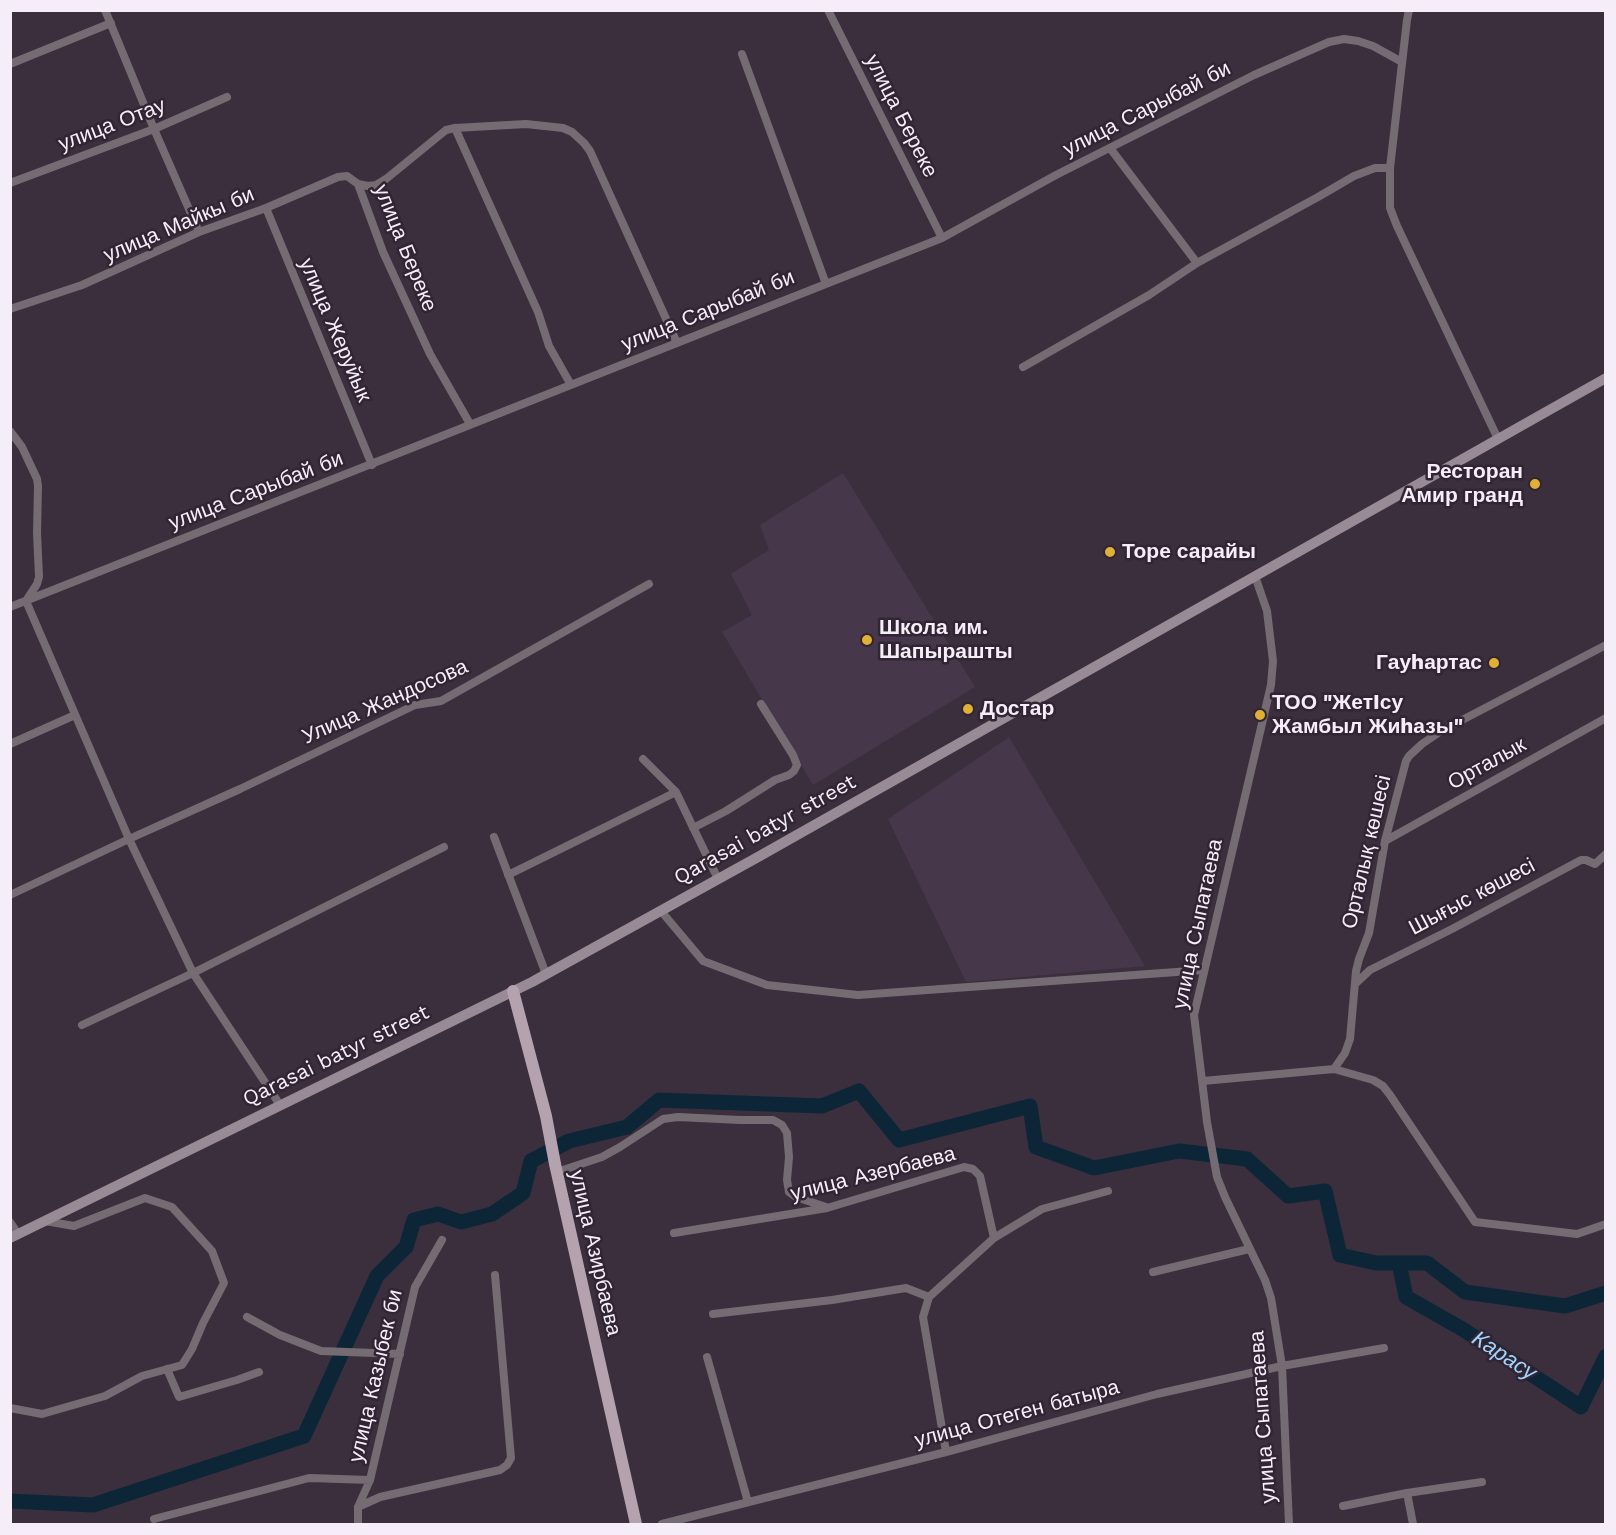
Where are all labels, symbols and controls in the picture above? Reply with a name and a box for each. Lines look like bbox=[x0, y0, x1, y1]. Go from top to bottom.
street label: улица Береке bbox=[859, 50, 943, 182]
street label: улица Сарыбай би bbox=[1059, 56, 1235, 162]
street label: улица Отау bbox=[55, 93, 169, 157]
street label: улица Береке bbox=[368, 181, 442, 315]
street label: улица Майкы би bbox=[100, 182, 258, 268]
street label: улица Жеруйык bbox=[293, 254, 377, 406]
street label: улица Сарыбай би bbox=[618, 265, 798, 357]
street label: улица Сарыбай би bbox=[165, 446, 347, 536]
place label: Ресторан Амир гранд bbox=[1401, 459, 1523, 509]
marker: Ресторан Амир гранд bbox=[1528, 477, 1542, 491]
place label: Торе сарайы bbox=[1122, 539, 1256, 565]
marker: Торе сарайы bbox=[1103, 545, 1117, 559]
place label: Школа им. Шапырашты bbox=[879, 615, 1013, 665]
marker: Школа им. Шапырашты bbox=[860, 633, 874, 647]
place label: Гауhартас bbox=[1376, 650, 1482, 676]
street label: Улица Жандосова bbox=[298, 654, 472, 750]
marker: Гауhартас bbox=[1487, 656, 1501, 670]
place label: ТОО "ЖетIсу Жамбыл Жиhазы" bbox=[1272, 690, 1463, 740]
place label: Достар bbox=[980, 696, 1054, 722]
marker: Достар bbox=[961, 702, 975, 716]
marker: ТОО "ЖетIсу Жамбыл Жиhазы" bbox=[1253, 708, 1267, 722]
street label: Орталык bbox=[1444, 732, 1530, 796]
street label: Qarasai batyr street bbox=[670, 769, 860, 891]
street label: Орталық көшесі bbox=[1337, 773, 1397, 931]
street label: улица Сыпатаева bbox=[1168, 837, 1228, 1011]
street label: Шығыс көшесі bbox=[1405, 853, 1539, 941]
street label: Qarasai batyr street bbox=[239, 1000, 433, 1112]
street label: улица Азербаева bbox=[788, 1141, 958, 1207]
street label: улица Азирбаева bbox=[564, 1168, 626, 1338]
street label: улица Казыбек би bbox=[344, 1287, 408, 1465]
water label: Карасу bbox=[1467, 1325, 1541, 1387]
street label: улица Сыпатаева bbox=[1244, 1330, 1282, 1504]
street label: улица Отеген батыра bbox=[912, 1375, 1122, 1453]

